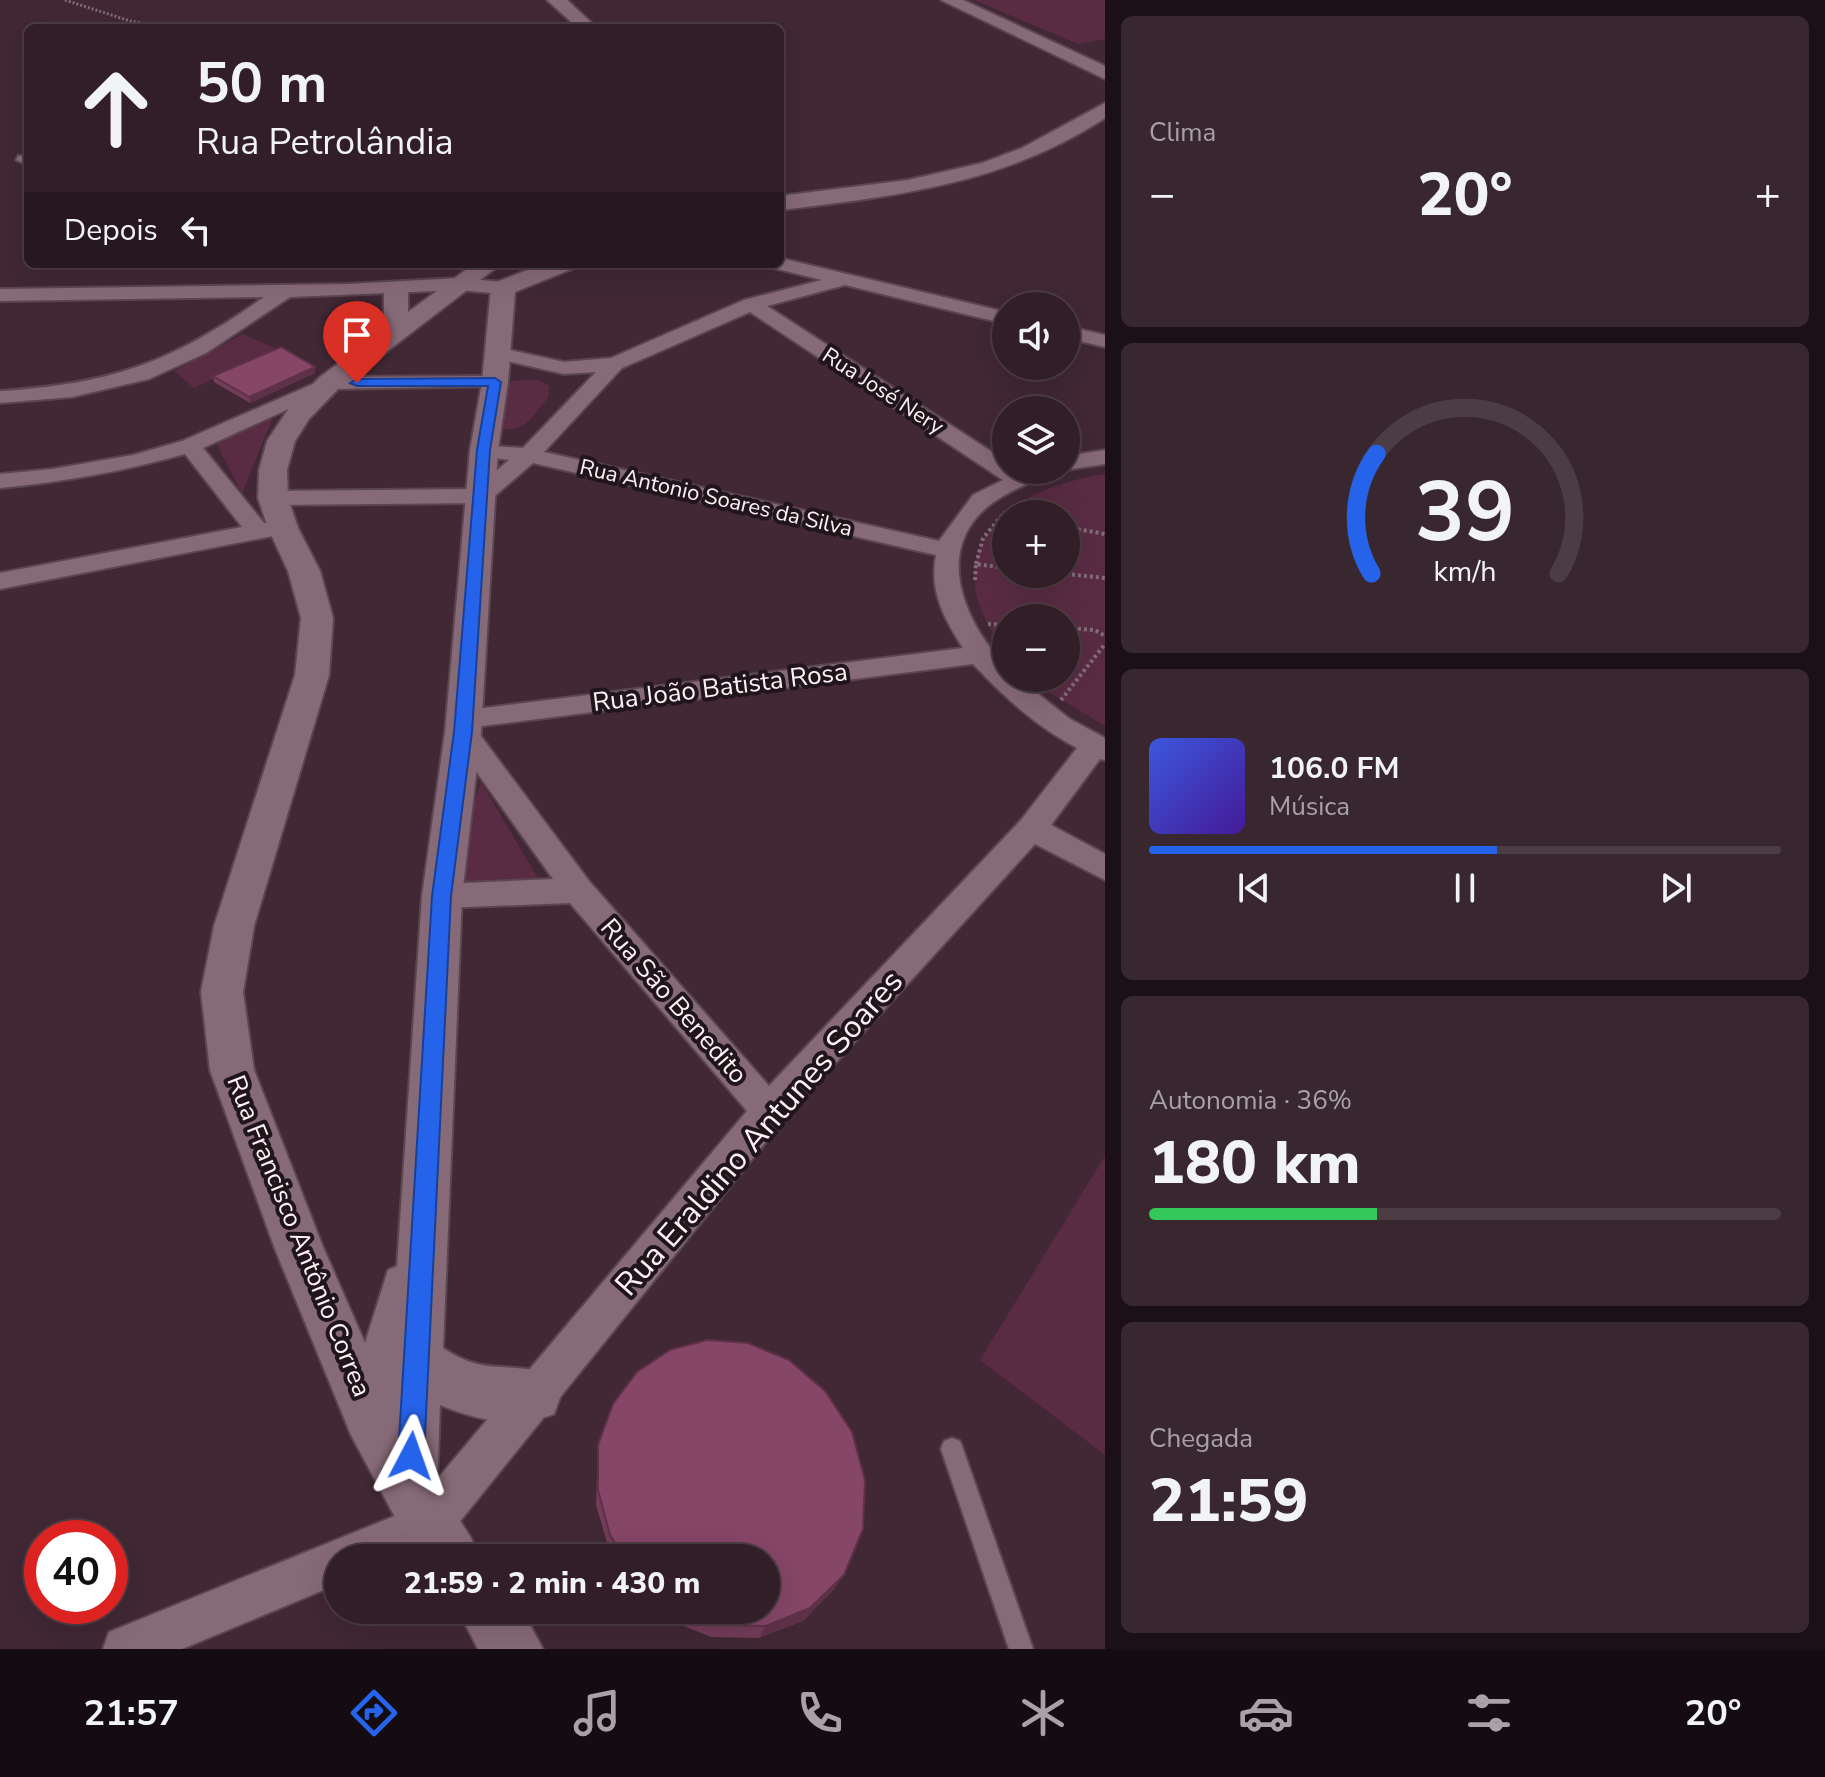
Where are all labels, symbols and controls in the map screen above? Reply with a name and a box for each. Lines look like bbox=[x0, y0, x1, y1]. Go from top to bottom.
text: 50 m bbox=[196, 45, 327, 122]
icon: ahead bbox=[64, 56, 168, 160]
text: Clima bbox=[1149, 115, 1216, 150]
text: Rua Petrolândia bbox=[196, 118, 454, 167]
text: 20° bbox=[1417, 154, 1513, 236]
text: − bbox=[1149, 165, 1175, 225]
text: + bbox=[1755, 165, 1781, 225]
icon: left bbox=[174, 208, 218, 252]
text: Depois bbox=[64, 210, 158, 251]
map controls bbox=[992, 292, 1080, 692]
button: sound bbox=[992, 292, 1080, 380]
pin bbox=[323, 301, 391, 383]
icon: arrive bbox=[335, 313, 379, 357]
street label: Rua José Nery bbox=[816, 340, 950, 442]
button: layers bbox=[992, 396, 1080, 484]
street label: Rua Antonio Soares da Silva bbox=[577, 452, 855, 544]
text: 39 bbox=[1415, 455, 1515, 568]
button: + bbox=[992, 500, 1080, 588]
text: km/h bbox=[1434, 552, 1496, 591]
button: − bbox=[992, 604, 1080, 692]
street label: Rua João Batista Rosa bbox=[591, 654, 849, 720]
text: 106.0 FM bbox=[1269, 748, 1399, 789]
text: Música bbox=[1269, 789, 1350, 824]
icon: previous bbox=[1232, 866, 1276, 910]
icon: pause bbox=[1443, 866, 1487, 910]
icon: next bbox=[1654, 866, 1698, 910]
street label: Rua São Benedito bbox=[593, 911, 755, 1091]
street label: Rua Eraldino Antunes Soares bbox=[605, 961, 913, 1305]
street label: Rua Francisco Antônio Correa bbox=[218, 1070, 380, 1402]
text: Autonomia · 36% bbox=[1149, 1083, 1352, 1118]
text: 180 km bbox=[1149, 1122, 1361, 1204]
position arrow bbox=[369, 1414, 453, 1498]
text: Chegada bbox=[1149, 1421, 1253, 1456]
text: 21:59 bbox=[1149, 1460, 1309, 1542]
speed limit sign: 40 bbox=[24, 1520, 128, 1624]
text: 21:59 · 2 min · 430 m bbox=[404, 1563, 700, 1604]
icon: directions bbox=[346, 1685, 402, 1741]
icon: music bbox=[569, 1685, 625, 1741]
icon: phone bbox=[792, 1685, 848, 1741]
icon: climate bbox=[1015, 1685, 1071, 1741]
icon: car bbox=[1238, 1685, 1294, 1741]
icon: filters bbox=[1461, 1685, 1517, 1741]
text: 21:57 bbox=[84, 1689, 179, 1738]
text: 20° bbox=[1685, 1689, 1741, 1738]

